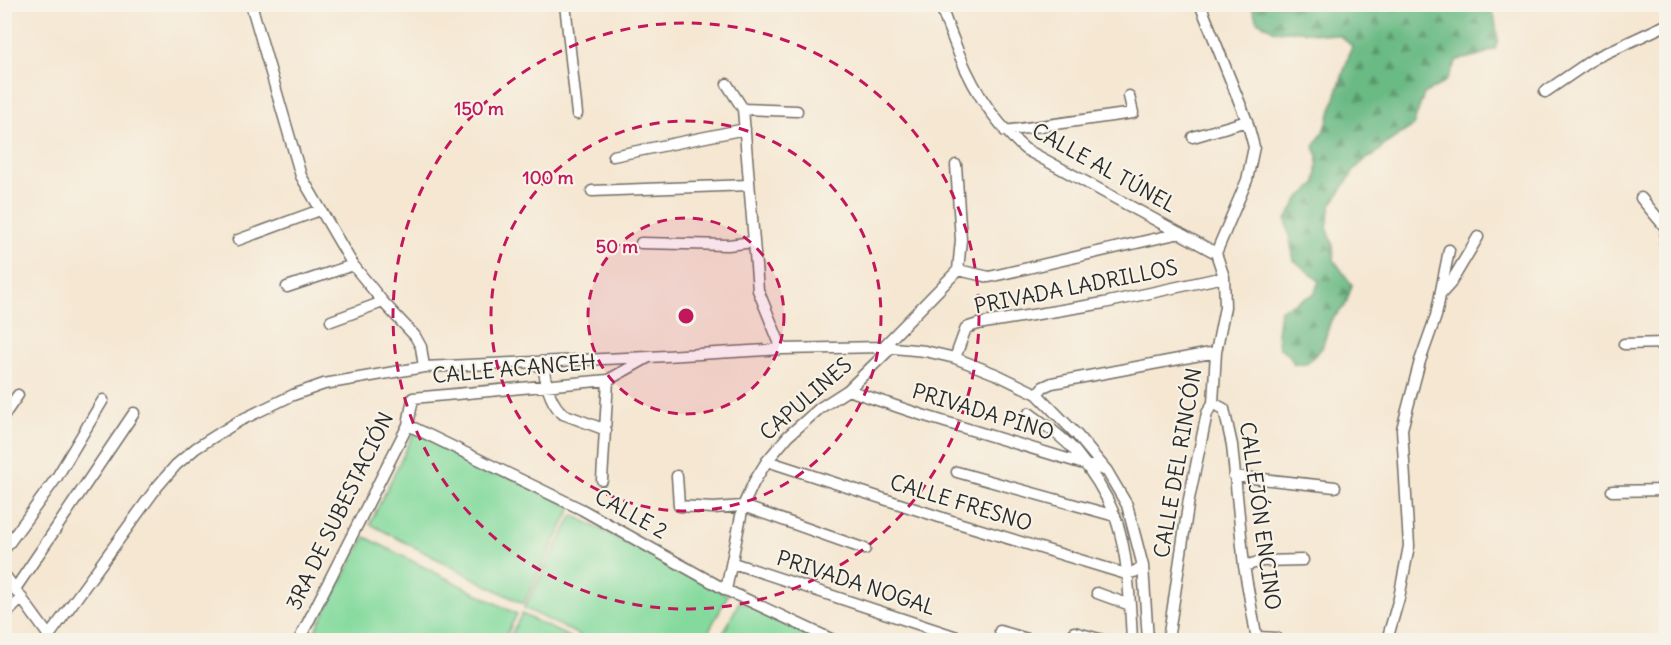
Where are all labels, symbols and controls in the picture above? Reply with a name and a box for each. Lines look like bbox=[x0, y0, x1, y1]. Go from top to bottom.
text: 150 m bbox=[454, 97, 504, 120]
street label: CALLE AL TÚNEL bbox=[1027, 117, 1181, 218]
text: 100 m bbox=[523, 166, 574, 189]
text: 50 m bbox=[596, 235, 638, 258]
street label: PRIVADA LADRILLOS bbox=[972, 254, 1180, 319]
centre of rings bbox=[676, 306, 696, 326]
street label: CALLE ACANCEH bbox=[431, 348, 597, 389]
street label: CAPULINES bbox=[754, 351, 857, 446]
street label: CALLE DEL RINCÓN bbox=[1148, 366, 1208, 560]
street label: PRIVADA PINO bbox=[909, 377, 1057, 446]
street label: 3RA DE SUBESTACIÓN bbox=[280, 408, 399, 614]
street label: CALLEJÓN ENCINO bbox=[1234, 420, 1287, 612]
street label: CALLE FRESNO bbox=[887, 468, 1036, 537]
street label: CALLE 2 bbox=[590, 483, 672, 545]
street label: PRIVADA NOGAL bbox=[773, 544, 939, 621]

